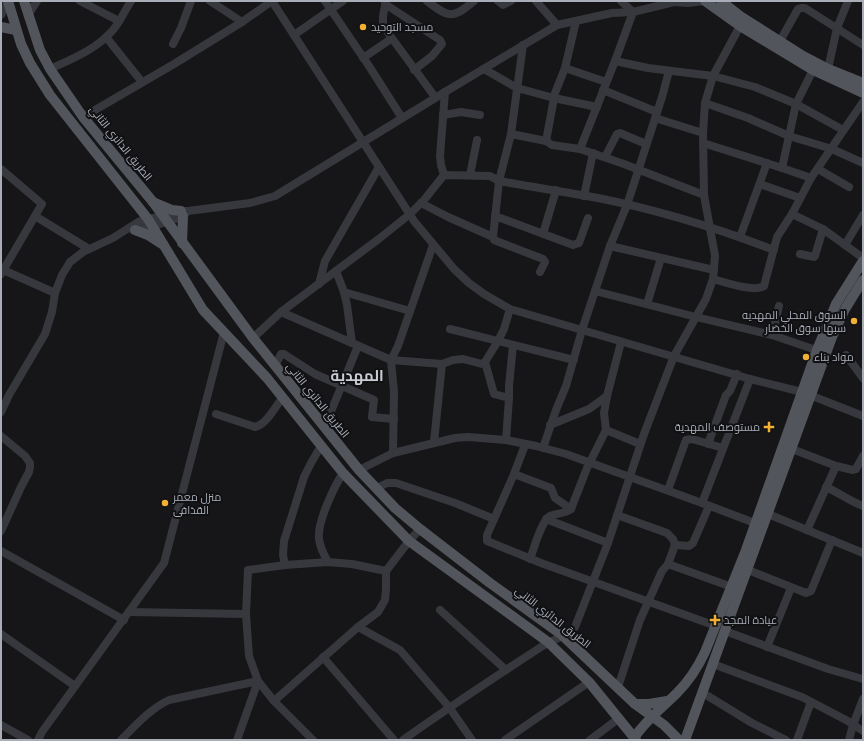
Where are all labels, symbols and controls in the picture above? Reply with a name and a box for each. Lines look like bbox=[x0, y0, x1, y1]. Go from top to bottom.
place label: مسجد التوحيد bbox=[371, 20, 433, 34]
marker: مسجد التوحيد bbox=[358, 22, 368, 32]
street label: الطريق الدائري الثاني bbox=[85, 103, 156, 185]
place label: السوق المحلي المهديه سبها سوق الخضار bbox=[742, 308, 846, 335]
marker: السوق المحلي المهديه سبها سوق الخضار bbox=[849, 316, 859, 326]
place label: مواد بناء bbox=[814, 350, 854, 364]
marker: مواد بناء bbox=[801, 352, 811, 362]
street label: الطريق الدائري الثاني bbox=[282, 360, 353, 442]
district label: المهدية bbox=[330, 366, 384, 385]
place label: مستوصف المهدية bbox=[675, 420, 760, 434]
marker: مستوصف المهدية bbox=[763, 421, 775, 433]
place label: منزل معمر القذافى bbox=[172, 490, 221, 517]
marker: منزل معمر القذافى bbox=[160, 498, 170, 508]
street label: الطريق الدائري الثاني bbox=[511, 583, 594, 653]
place label: عيادة المجد bbox=[724, 613, 777, 627]
marker: عيادة المجد bbox=[709, 614, 721, 626]

